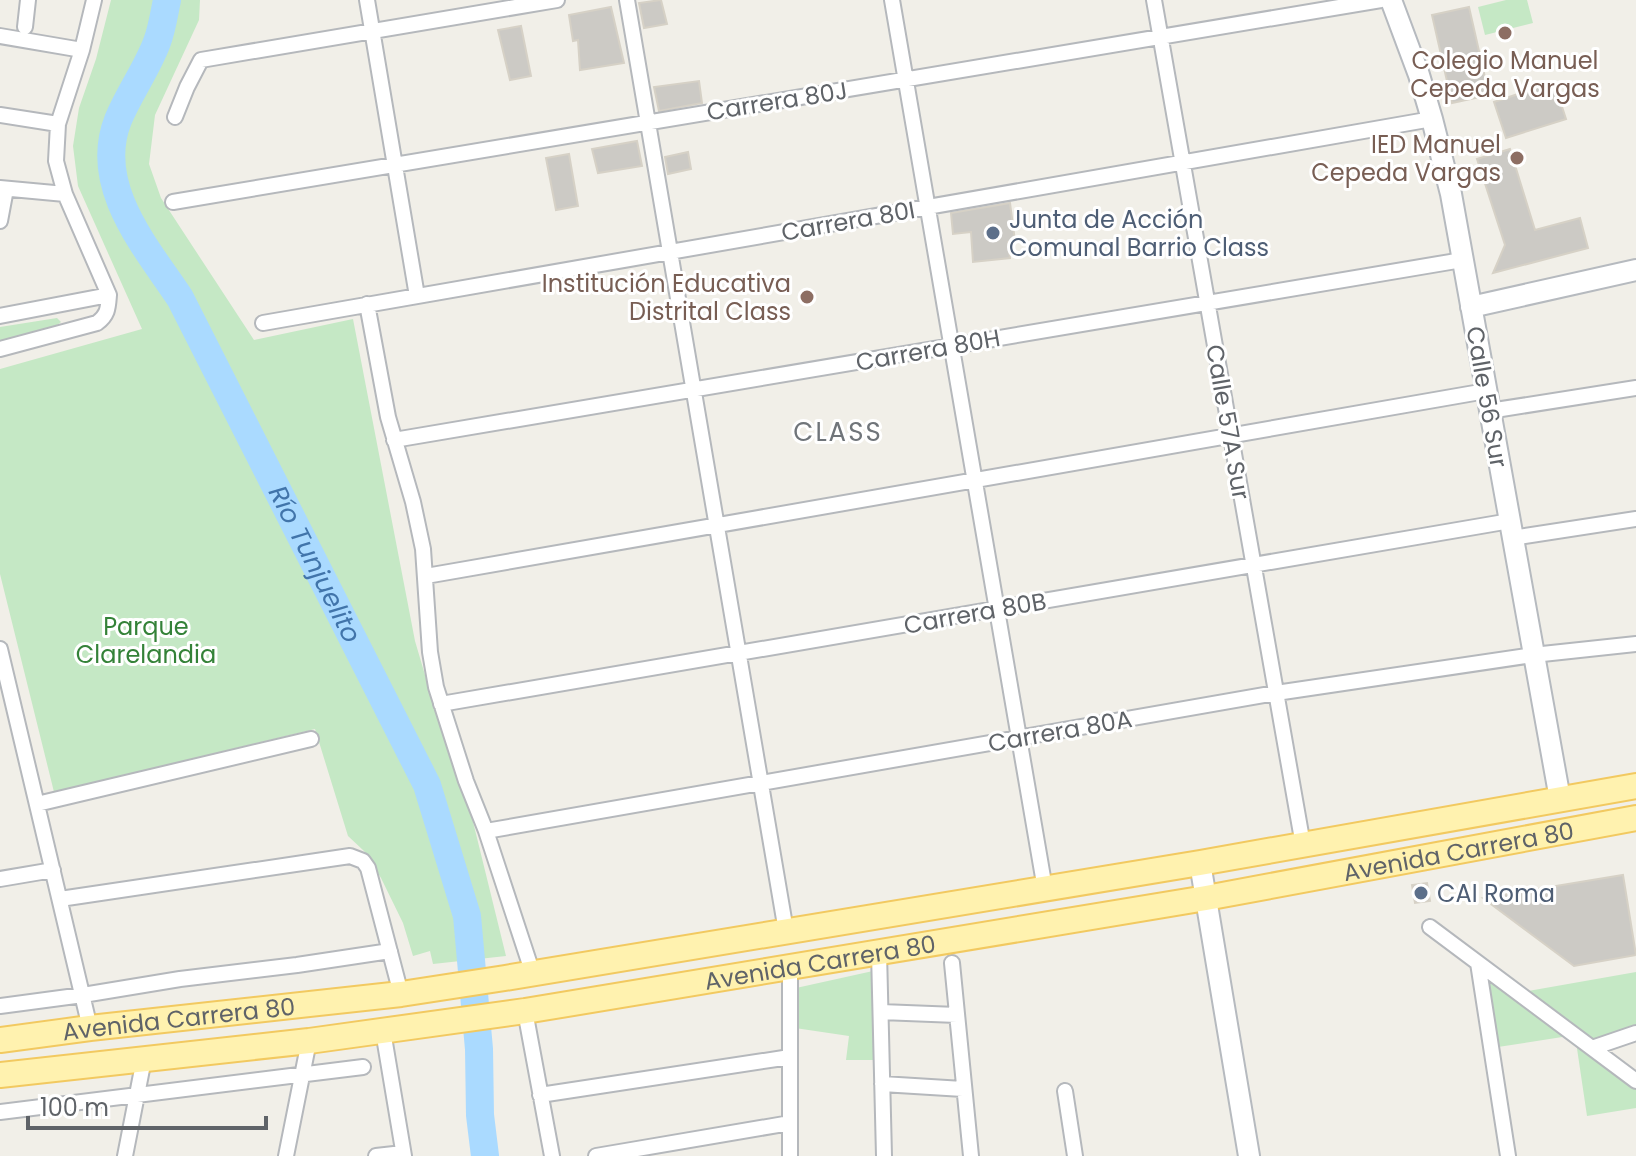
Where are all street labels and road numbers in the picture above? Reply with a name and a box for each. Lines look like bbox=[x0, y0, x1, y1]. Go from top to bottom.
street label: Carrera 80J bbox=[704, 74, 850, 128]
street label: Carrera 80I bbox=[779, 193, 917, 249]
street label: Carrera 80H bbox=[853, 321, 1003, 379]
street label: Calle 56 Sur bbox=[1458, 324, 1516, 470]
street label: Calle 57A Sur bbox=[1198, 342, 1258, 502]
street label: Carrera 80B bbox=[901, 584, 1049, 642]
street label: Carrera 80A bbox=[985, 702, 1135, 760]
street label: Avenida Carrera 80 bbox=[1340, 813, 1577, 889]
street label: Avenida Carrera 80 bbox=[702, 927, 938, 997]
street label: Avenida Carrera 80 bbox=[60, 989, 297, 1048]

